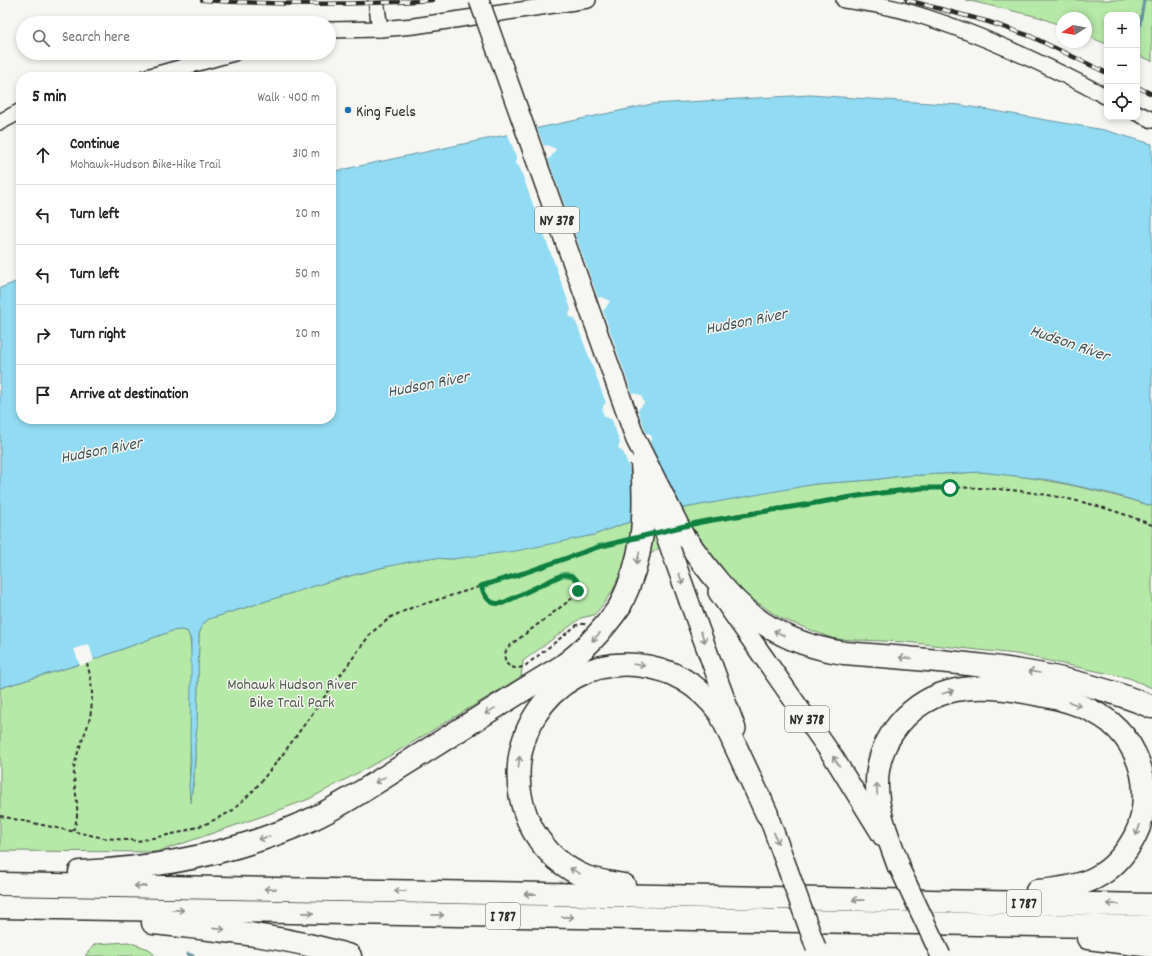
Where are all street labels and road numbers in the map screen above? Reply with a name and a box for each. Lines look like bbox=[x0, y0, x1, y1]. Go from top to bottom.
road number: NY 378 bbox=[535, 207, 579, 233]
road number: NY 378 bbox=[785, 706, 829, 732]
road number: I 787 bbox=[1007, 890, 1041, 916]
road number: I 787 bbox=[486, 903, 520, 929]

